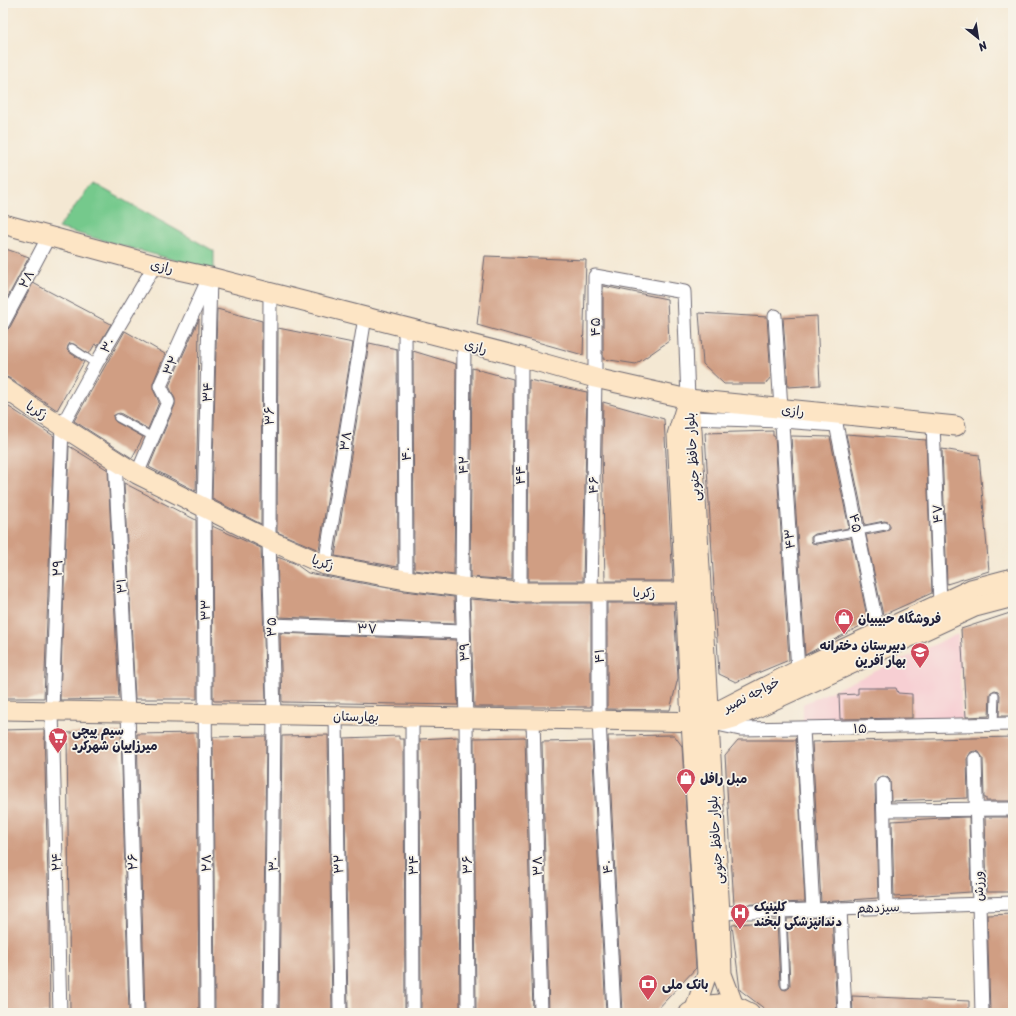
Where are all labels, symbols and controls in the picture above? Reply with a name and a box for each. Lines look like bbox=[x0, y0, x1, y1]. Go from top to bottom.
north arrow bbox=[958, 18, 998, 58]
text: N bbox=[974, 36, 992, 57]
street label: رازی bbox=[148, 253, 176, 280]
street label: ۲۸ bbox=[12, 266, 41, 293]
street label: ۴۵ bbox=[584, 318, 607, 336]
street label: ۳۰ bbox=[94, 333, 121, 358]
street label: رازی bbox=[462, 333, 490, 360]
street label: ۳۲ bbox=[156, 352, 185, 379]
street label: ۳۴ bbox=[196, 382, 219, 402]
street label: زکریا bbox=[21, 395, 52, 426]
street label: رازی bbox=[780, 398, 806, 423]
street label: ۳۶ bbox=[258, 407, 281, 425]
street label: بلوار حافظ جنوبی bbox=[678, 412, 707, 502]
street label: ۳۸ bbox=[333, 430, 358, 453]
street label: ۴۰ bbox=[395, 447, 418, 461]
street label: ۴۲ bbox=[452, 456, 475, 474]
street label: ۴۴ bbox=[509, 465, 532, 485]
street label: ۴۶ bbox=[582, 476, 605, 494]
street label: ۴۷ bbox=[926, 504, 949, 524]
street label: ۴۵ bbox=[842, 512, 869, 535]
street label: ۴۳ bbox=[777, 528, 802, 550]
street label: زکریا bbox=[309, 548, 337, 577]
street label: ۲۹ bbox=[46, 559, 69, 577]
street label: ۳۱ bbox=[110, 578, 133, 594]
street label: زکریا bbox=[633, 581, 655, 604]
street label: ۳۳ bbox=[194, 599, 217, 621]
shop icon: فروشگاه حبیبیان bbox=[833, 607, 855, 635]
place label: فروشگاه حبیبیان bbox=[858, 607, 941, 630]
street label: ۳۵ bbox=[260, 617, 283, 637]
street label: ۳۷ bbox=[357, 617, 377, 640]
place label: دبیرستان دخترانه بهار آفرین bbox=[820, 634, 906, 672]
school or university icon: دبیرستان دخترانه بهار آفرین bbox=[909, 641, 931, 669]
street label: ۳۹ bbox=[453, 642, 476, 662]
street label: ۴۱ bbox=[588, 649, 611, 663]
street label: خواجه نصیر bbox=[718, 670, 784, 719]
street label: بهارستان bbox=[333, 705, 379, 728]
street label: ۱۵ bbox=[853, 717, 867, 740]
place label: سیم پیچی میرزاییان شهرکرد bbox=[72, 719, 157, 757]
supermarket icon: سیم پیچی میرزاییان شهرکرد bbox=[47, 726, 69, 754]
shop icon: مبل رافل bbox=[675, 767, 697, 795]
place label: مبل رافل bbox=[700, 767, 747, 790]
street label: بلوار حافظ جنوبی bbox=[701, 795, 730, 885]
street label: ۲۴ bbox=[45, 852, 68, 872]
street label: ۲۶ bbox=[121, 853, 144, 871]
street label: ۲۸ bbox=[195, 854, 218, 872]
street label: ۳۲ bbox=[327, 854, 350, 874]
street label: ۳۴ bbox=[402, 855, 425, 875]
street label: ۳۰ bbox=[262, 856, 285, 872]
street label: ۳۶ bbox=[456, 856, 479, 874]
street label: ۳۸ bbox=[526, 856, 549, 876]
street label: ۴۰ bbox=[596, 859, 619, 875]
street label: ورزش bbox=[967, 871, 990, 901]
place label: کلینیک دندانپزشکی لبخند bbox=[754, 895, 842, 933]
street label: سیزدهم bbox=[856, 895, 900, 920]
hospital icon: کلینیک دندانپزشکی لبخند bbox=[729, 902, 751, 930]
bank icon: بانک ملی bbox=[637, 973, 659, 1001]
place label: بانک ملی bbox=[662, 973, 709, 996]

